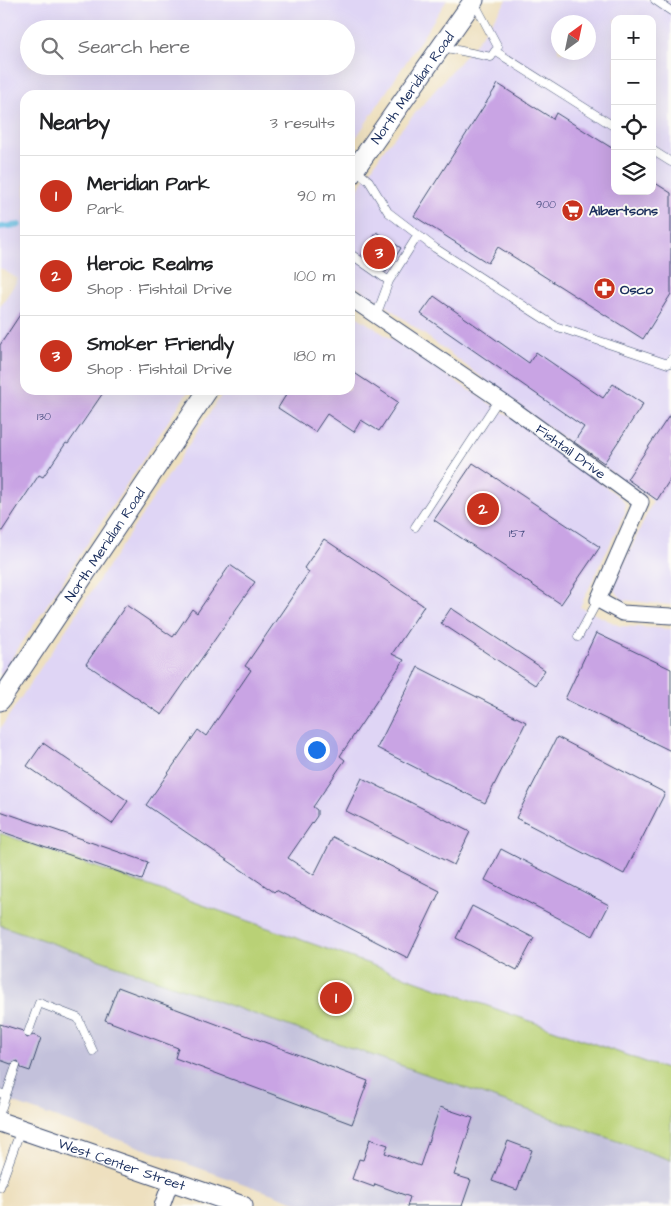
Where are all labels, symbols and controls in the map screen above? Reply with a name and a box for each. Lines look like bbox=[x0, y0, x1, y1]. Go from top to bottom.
north arrow bbox=[551, 15, 596, 60]
map controls bbox=[611, 15, 656, 195]
button: + bbox=[611, 15, 656, 60]
search box bbox=[20, 20, 355, 75]
street label: North Meridian Road bbox=[367, 28, 459, 148]
icon: search bbox=[38, 34, 66, 62]
text: Search here bbox=[78, 34, 190, 61]
button: − bbox=[611, 60, 656, 105]
button: locate bbox=[611, 105, 656, 150]
text: Nearby bbox=[40, 108, 110, 137]
text: 3 results bbox=[270, 112, 335, 134]
button: layers bbox=[611, 150, 656, 195]
text: Meridian Park bbox=[87, 171, 210, 198]
text: 1 bbox=[55, 185, 57, 207]
text: 90 m bbox=[297, 185, 335, 207]
house number: 900 bbox=[536, 197, 556, 212]
text: Park bbox=[87, 198, 124, 220]
supermarket icon: Albertsons bbox=[561, 198, 585, 222]
place label: Albertsons bbox=[589, 201, 658, 221]
pin: 3 bbox=[363, 234, 395, 272]
text: Heroic Realms bbox=[87, 251, 213, 278]
text: 2 bbox=[51, 265, 61, 287]
text: 100 m bbox=[294, 265, 335, 287]
pharmacy icon: Osco bbox=[592, 277, 616, 301]
text: Shop · Fishtail Drive bbox=[87, 278, 232, 300]
place label: Osco bbox=[620, 280, 653, 300]
text: Smoker Friendly bbox=[87, 331, 234, 358]
text: 3 bbox=[52, 345, 60, 367]
text: 180 m bbox=[294, 345, 335, 367]
text: Shop · Fishtail Drive bbox=[87, 358, 232, 380]
house number: 130 bbox=[37, 409, 51, 424]
street label: Fishtail Drive bbox=[531, 420, 610, 485]
street label: North Meridian Road bbox=[60, 485, 151, 606]
pin: 2 bbox=[467, 490, 499, 528]
house number: 157 bbox=[509, 526, 525, 541]
your location bbox=[304, 737, 330, 763]
pin: 1 bbox=[320, 979, 352, 1017]
street label: West Center Street bbox=[55, 1134, 188, 1196]

